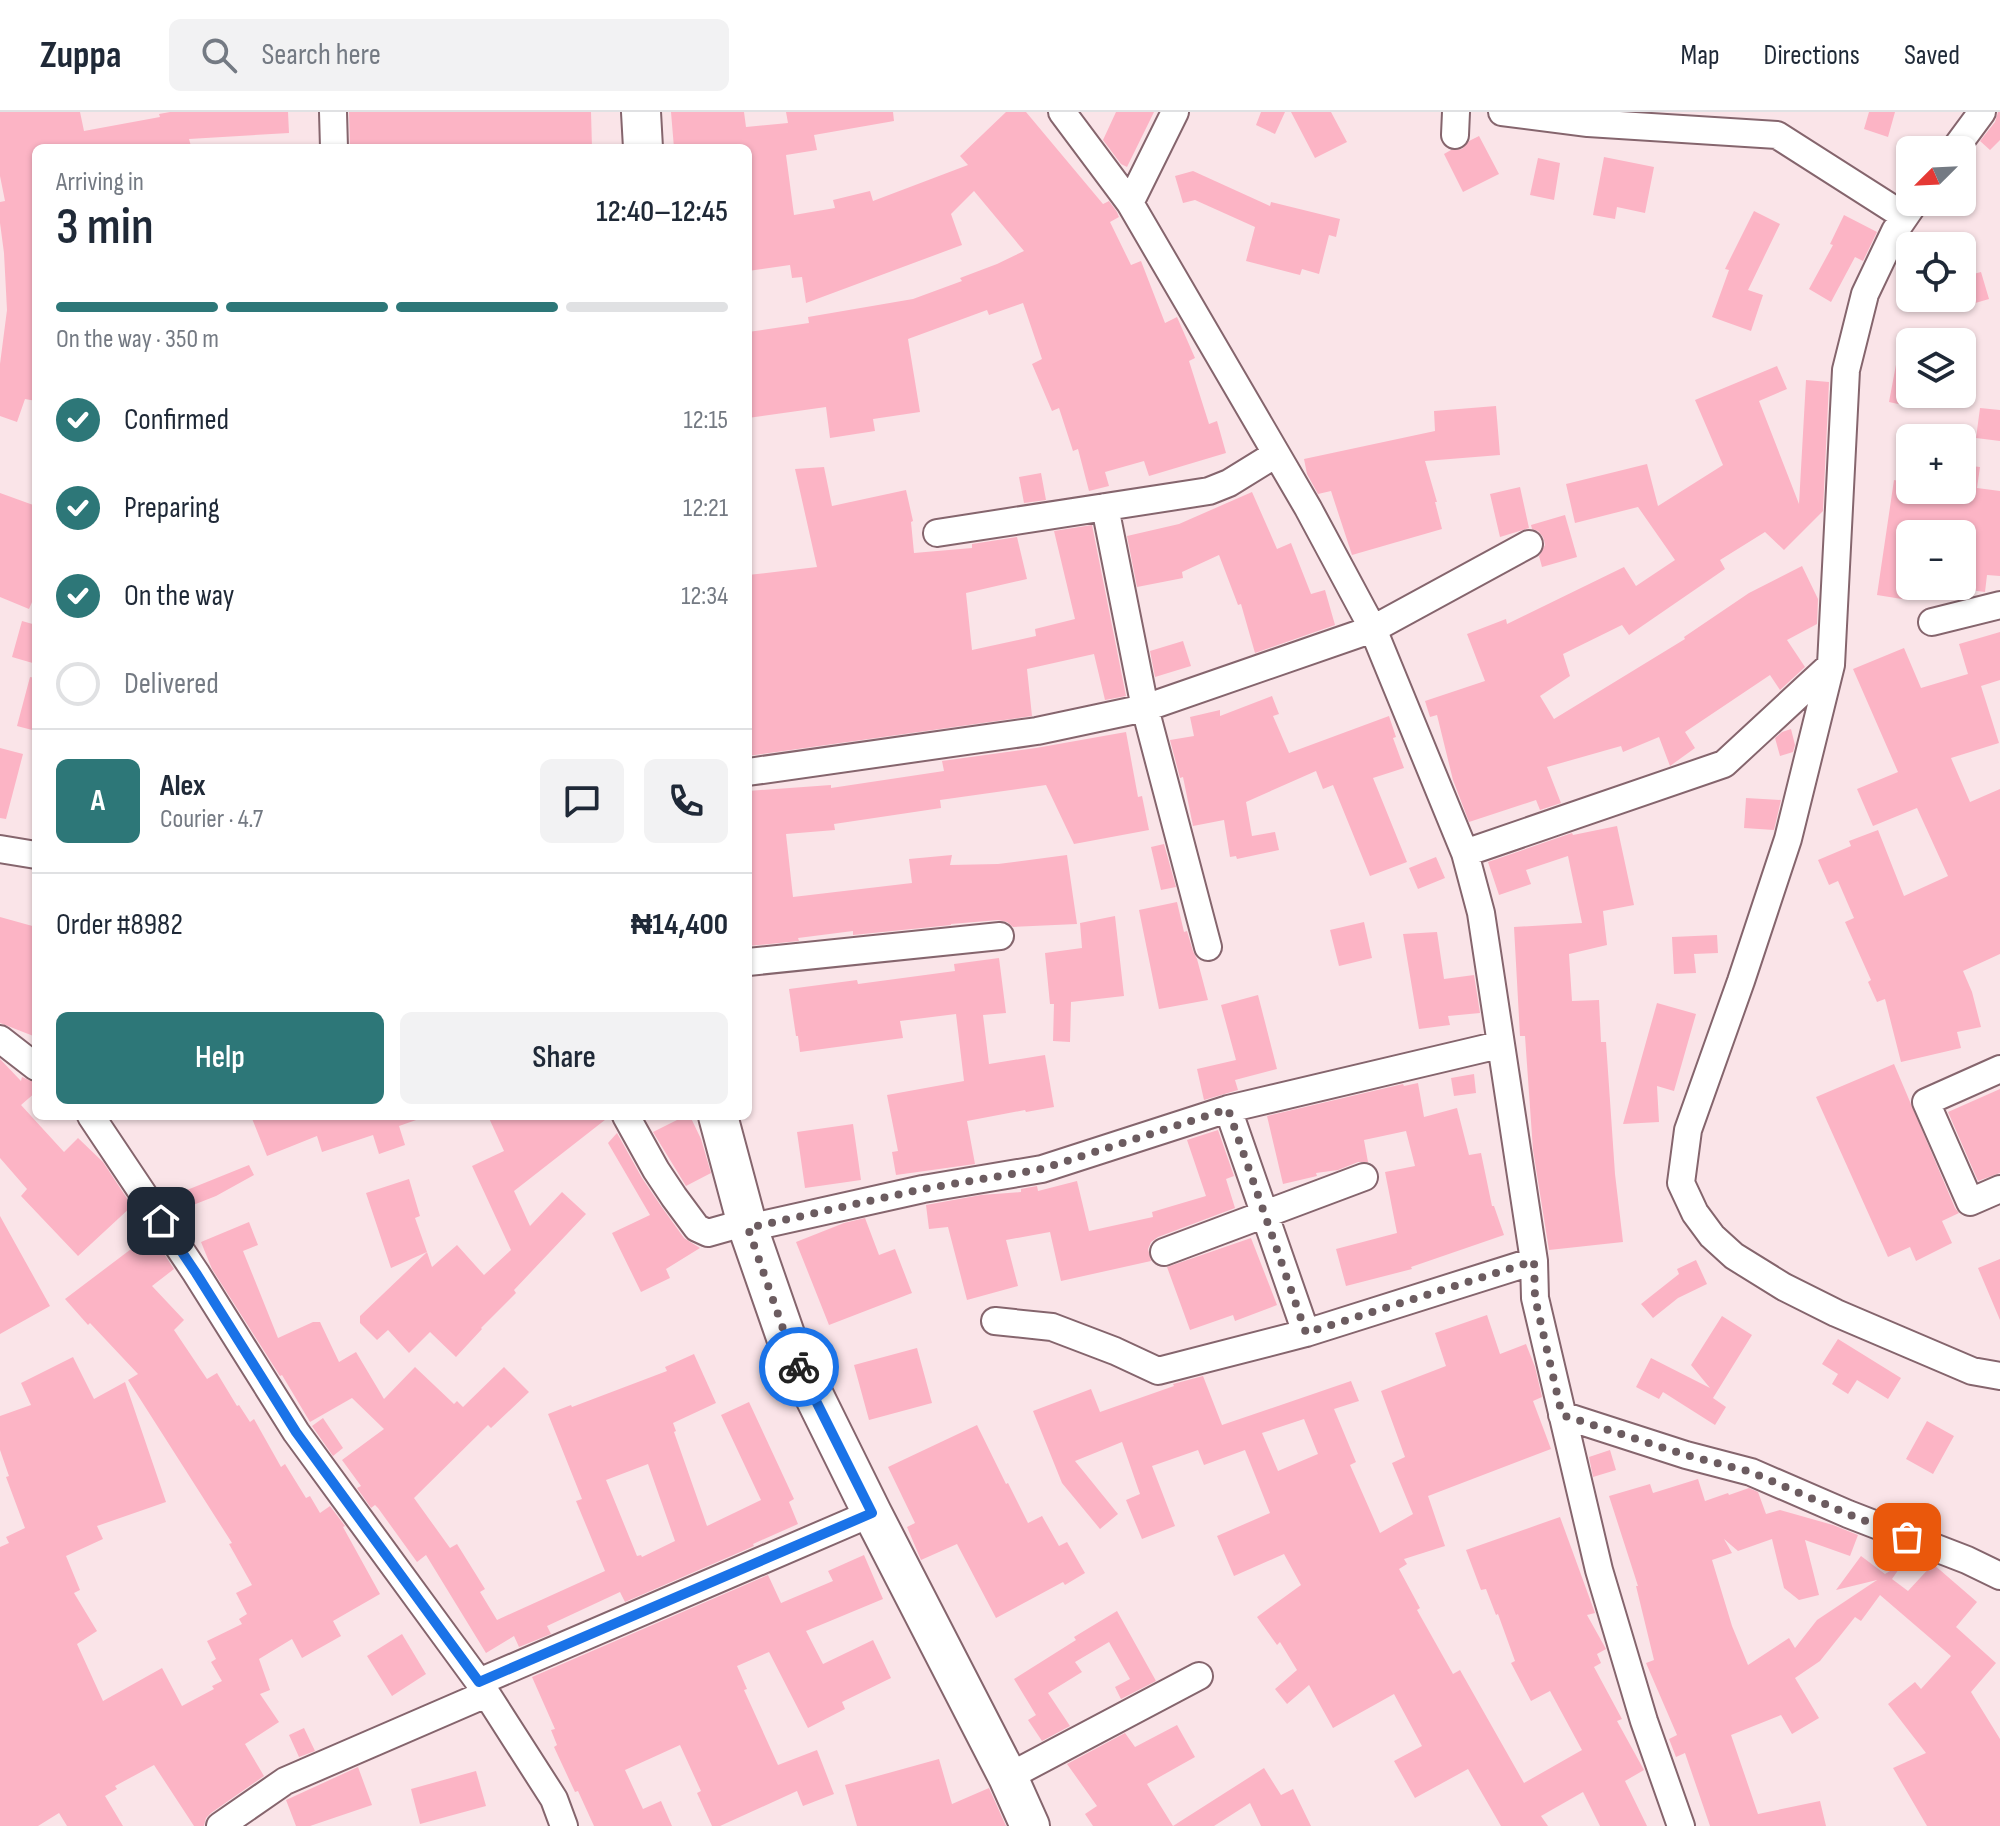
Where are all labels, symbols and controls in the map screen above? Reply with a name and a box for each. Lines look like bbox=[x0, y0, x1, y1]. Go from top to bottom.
search box bbox=[169, 19, 729, 91]
text: Zuppa bbox=[40, 33, 121, 78]
icon: search bbox=[197, 33, 241, 77]
text: Search here bbox=[261, 37, 381, 73]
text: Map bbox=[1681, 39, 1720, 72]
text: Directions bbox=[1764, 39, 1860, 72]
text: Saved bbox=[1904, 39, 1960, 72]
north arrow bbox=[1896, 136, 1976, 216]
map controls bbox=[1896, 136, 1976, 600]
text: Arriving in bbox=[56, 167, 144, 198]
text: 12:40–12:45 bbox=[596, 194, 728, 230]
text: 3 min bbox=[56, 196, 154, 259]
button: locate bbox=[1896, 232, 1976, 312]
text: On the way · 350 m bbox=[56, 324, 219, 355]
button: layers bbox=[1896, 328, 1976, 408]
icon: check bbox=[56, 398, 100, 442]
text: Confirmed bbox=[124, 402, 229, 438]
text: 12:15 bbox=[683, 405, 728, 436]
button: + bbox=[1896, 424, 1976, 504]
icon: check bbox=[56, 486, 100, 530]
text: Preparing bbox=[124, 490, 220, 526]
text: 12:21 bbox=[683, 493, 728, 524]
button: − bbox=[1896, 520, 1976, 600]
icon: check bbox=[56, 574, 100, 618]
text: On the way bbox=[124, 578, 234, 614]
text: 12:34 bbox=[681, 581, 728, 612]
text: Delivered bbox=[124, 666, 219, 702]
button: chat bbox=[540, 759, 624, 843]
button: phone bbox=[644, 759, 728, 843]
text: Alex bbox=[160, 768, 206, 804]
text: A bbox=[91, 783, 105, 819]
text: Courier · 4.7 bbox=[160, 804, 263, 835]
text: Order #8982 bbox=[56, 907, 183, 943]
text: ₦14,400 bbox=[631, 907, 728, 943]
button: Help bbox=[56, 1012, 384, 1104]
button: Share bbox=[400, 1012, 728, 1104]
pin bbox=[127, 1187, 195, 1255]
icon: home bbox=[139, 1199, 183, 1243]
courier bbox=[759, 1327, 839, 1407]
icon: bike bbox=[777, 1345, 821, 1389]
pin bbox=[1873, 1503, 1941, 1571]
icon: bag bbox=[1885, 1515, 1929, 1559]

